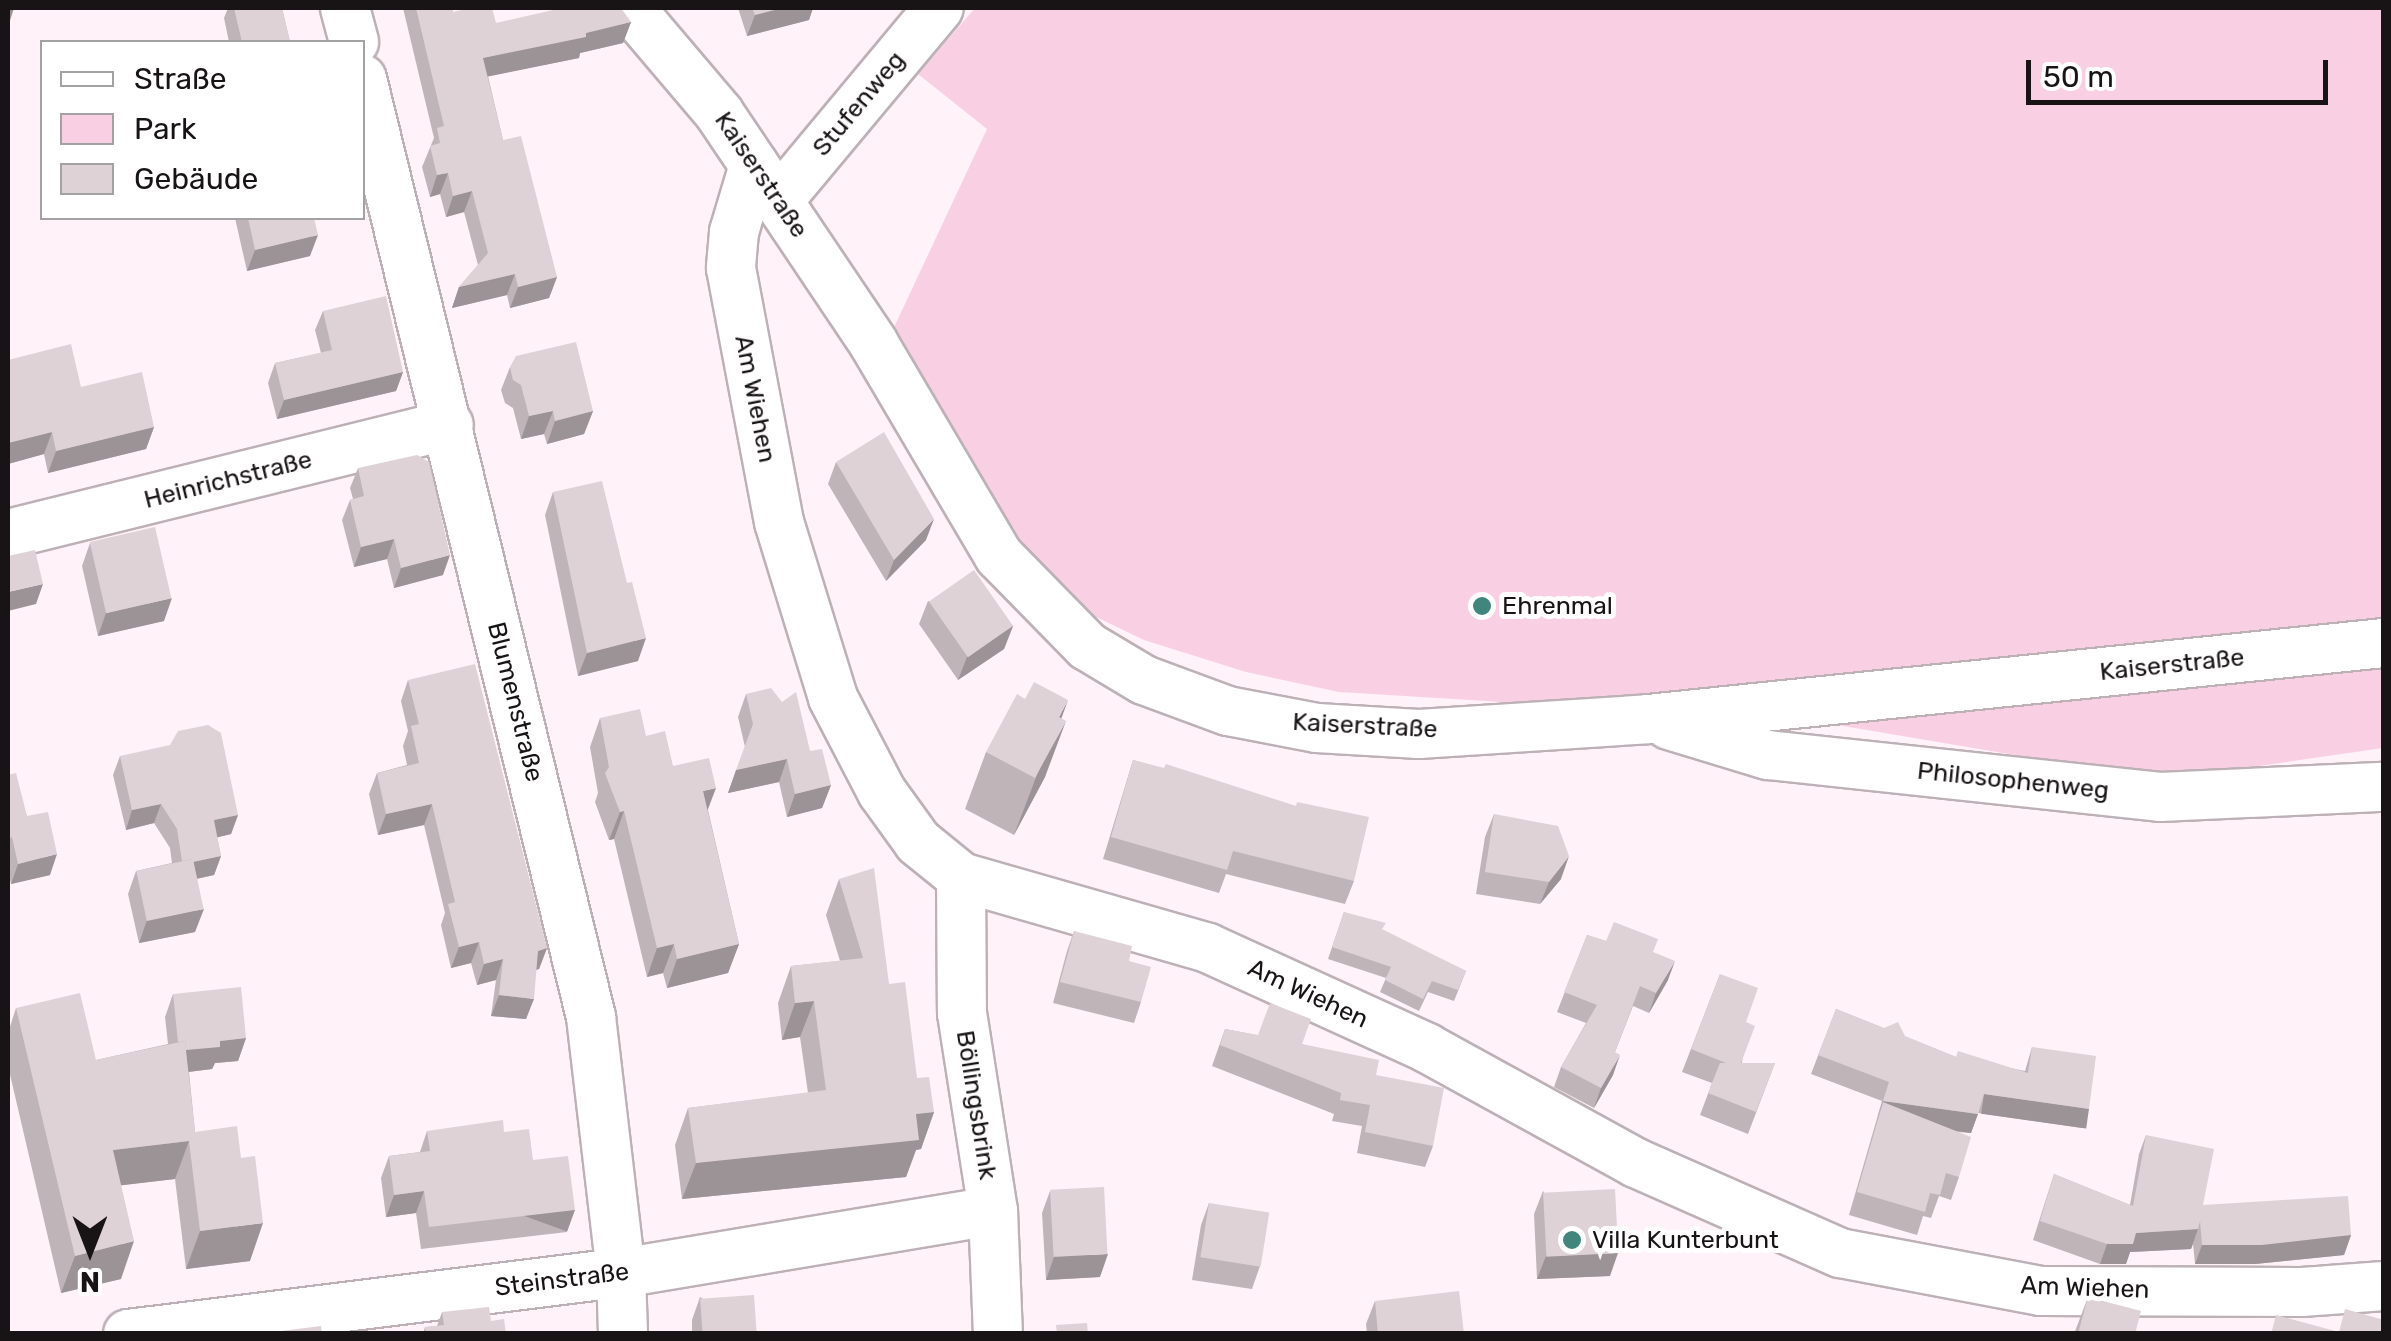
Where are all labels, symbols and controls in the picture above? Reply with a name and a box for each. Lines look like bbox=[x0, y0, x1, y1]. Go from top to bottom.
legend bbox=[40, 40, 365, 220]
scale bar bbox=[2031, 40, 2334, 102]
street label: Stufenweg bbox=[807, 46, 911, 162]
text: 50 m bbox=[2043, 59, 2114, 95]
text: Straße bbox=[134, 61, 227, 97]
street label: Kaiserstraße bbox=[708, 106, 814, 244]
text: Park bbox=[134, 111, 196, 147]
text: Gebäude bbox=[134, 161, 258, 197]
street label: Am Wiehen bbox=[728, 333, 782, 465]
street label: Heinrichstraße bbox=[141, 445, 315, 515]
place label: Ehrenmal bbox=[1502, 591, 1613, 621]
marker: Ehrenmal bbox=[1471, 595, 1493, 617]
street label: Blumenstraße bbox=[481, 619, 549, 785]
street label: Kaiserstraße bbox=[2098, 642, 2246, 688]
street label: Kaiserstraße bbox=[1292, 707, 1438, 745]
street label: Philosophenweg bbox=[1916, 756, 2110, 806]
street label: Am Wiehen bbox=[1243, 953, 1373, 1035]
street label: Böllingsbrink bbox=[949, 1028, 1003, 1182]
north arrow bbox=[40, 1201, 140, 1301]
place label: Villa Kunterbunt bbox=[1592, 1225, 1779, 1255]
marker: Villa Kunterbunt bbox=[1561, 1229, 1583, 1251]
street label: Steinstraße bbox=[493, 1257, 631, 1303]
text: N bbox=[80, 1265, 100, 1298]
street label: Am Wiehen bbox=[2020, 1271, 2150, 1305]

